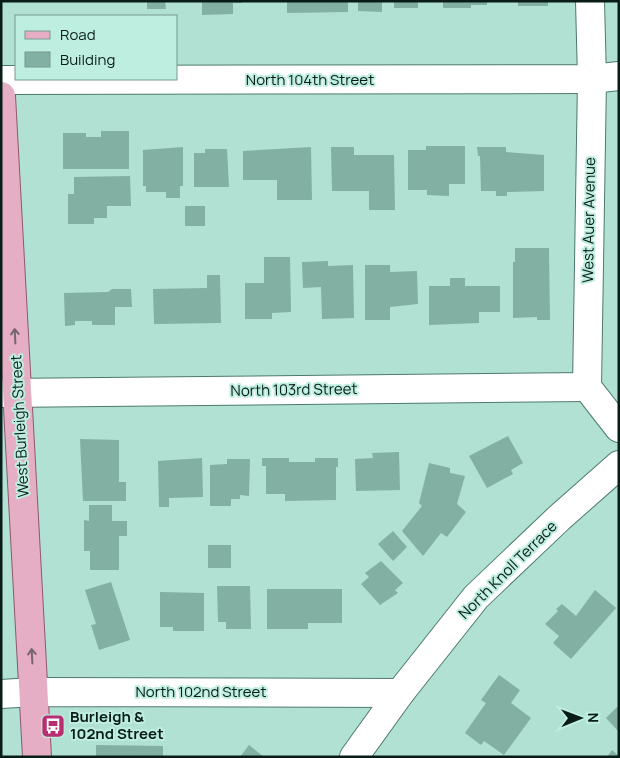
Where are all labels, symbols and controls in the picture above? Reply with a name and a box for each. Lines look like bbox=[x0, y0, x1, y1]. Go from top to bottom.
legend bbox=[15, 15, 178, 80]
text: Road bbox=[60, 24, 96, 45]
text: Building bbox=[60, 49, 115, 70]
street label: North 104th Street bbox=[246, 69, 374, 90]
street label: West Auer Avenue bbox=[577, 157, 600, 283]
one-way arrow bbox=[10, 328, 19, 344]
street label: West Burleigh Street bbox=[5, 354, 34, 498]
street label: North 103rd Street bbox=[230, 378, 358, 401]
street label: North Knoll Terrace bbox=[454, 516, 562, 623]
one-way arrow bbox=[27, 648, 36, 664]
street label: North 102nd Street bbox=[136, 681, 266, 702]
north arrow bbox=[555, 693, 605, 743]
place label: Burleigh & 102nd Street bbox=[70, 706, 164, 744]
bus stop icon: Burleigh & 102nd Street bbox=[40, 713, 66, 739]
text: N bbox=[584, 713, 603, 723]

